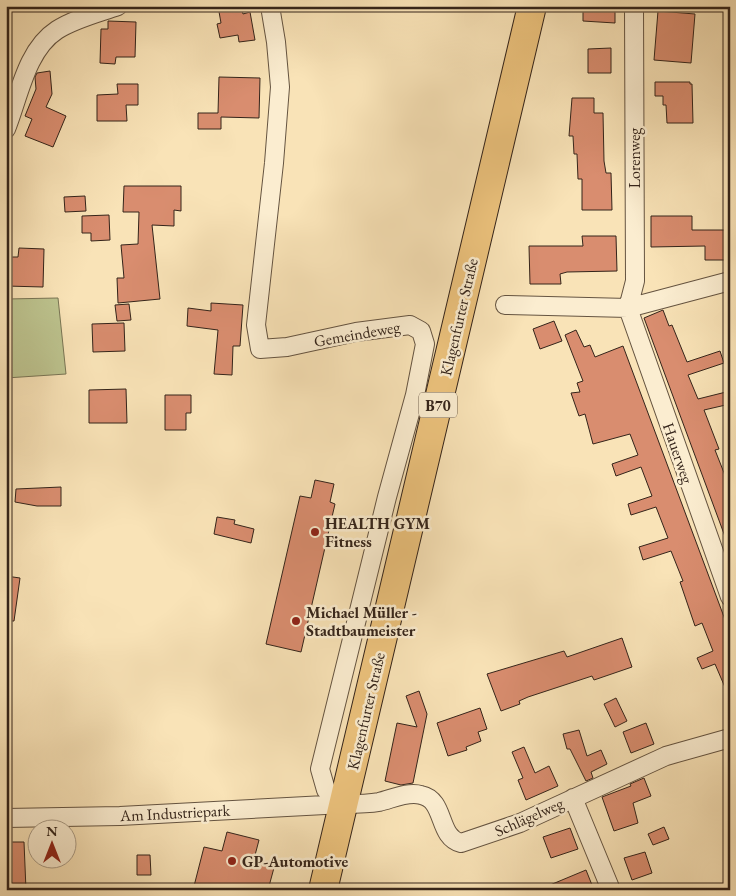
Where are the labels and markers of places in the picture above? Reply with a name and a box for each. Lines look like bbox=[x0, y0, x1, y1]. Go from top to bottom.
place label: HEALTH GYM Fitness bbox=[325, 513, 430, 552]
marker: HEALTH GYM Fitness bbox=[309, 526, 321, 538]
place label: Michael Müller - Stadtbaumeister bbox=[306, 602, 417, 641]
marker: Michael Müller - Stadtbaumeister bbox=[290, 615, 302, 627]
place label: GP-Automotive bbox=[242, 851, 348, 872]
marker: GP-Automotive bbox=[226, 855, 238, 867]

